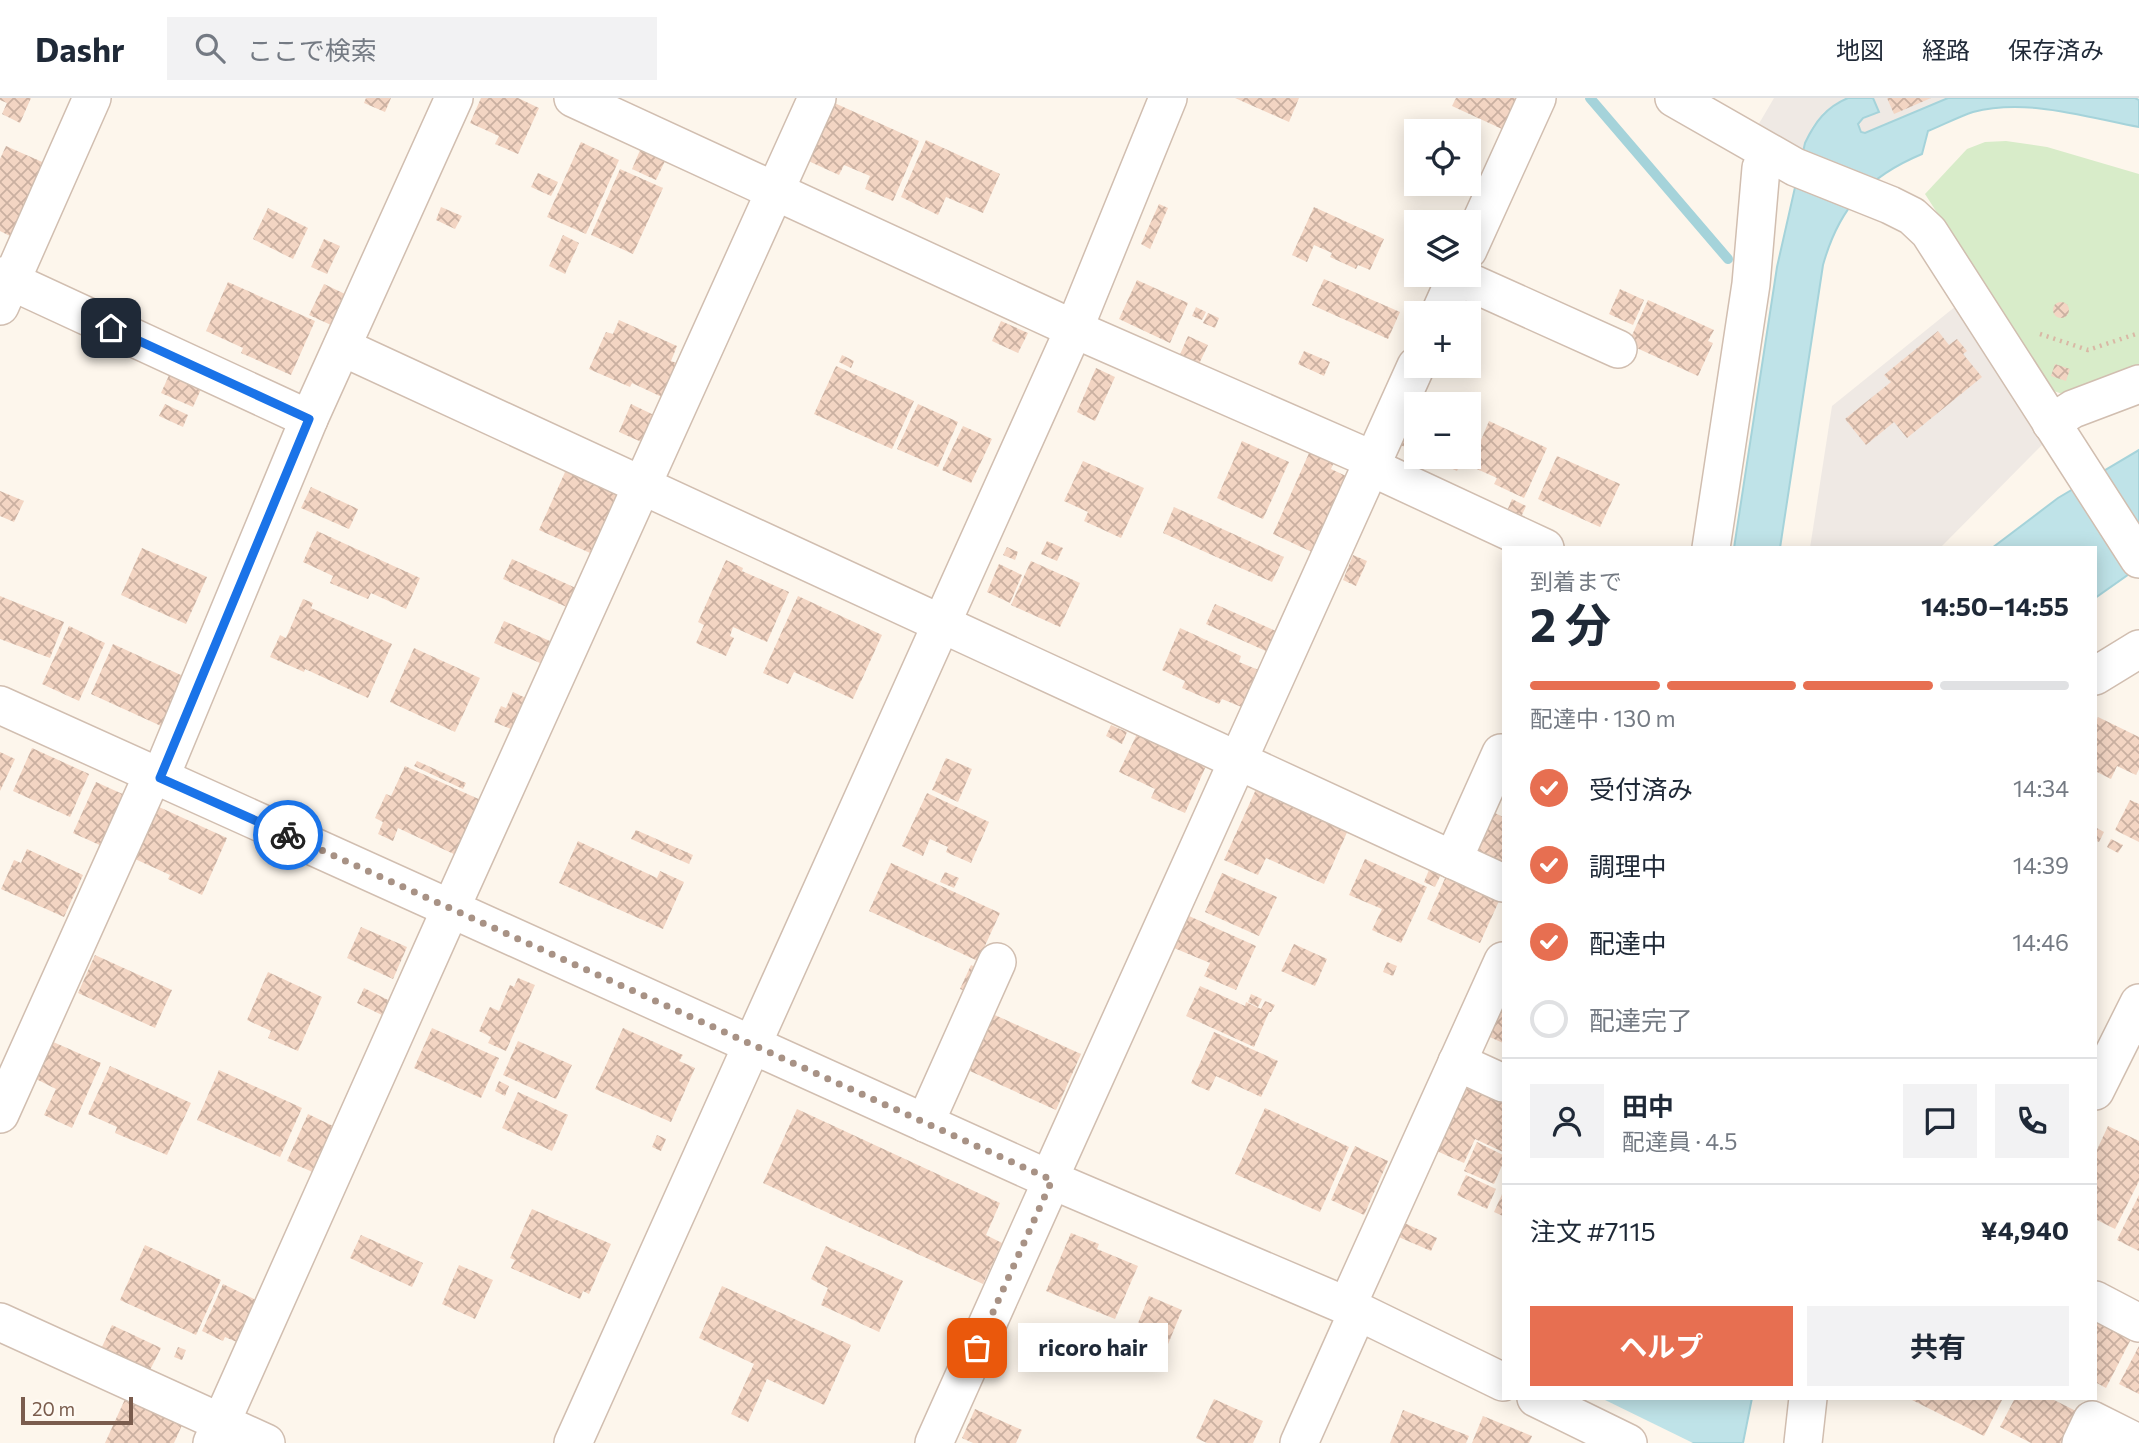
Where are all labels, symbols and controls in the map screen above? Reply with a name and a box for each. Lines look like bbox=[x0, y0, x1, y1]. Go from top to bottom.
search box bbox=[167, 17, 657, 80]
text: Dashr bbox=[35, 28, 125, 69]
icon: search bbox=[191, 29, 229, 67]
text: ここで検索 bbox=[247, 34, 377, 65]
text: 地図 bbox=[1836, 35, 1884, 64]
text: 経路 bbox=[1922, 35, 1970, 64]
text: 保存済み bbox=[2008, 35, 2104, 64]
map controls bbox=[1404, 119, 1481, 469]
button: locate bbox=[1404, 119, 1481, 196]
button: layers bbox=[1404, 210, 1481, 287]
pin bbox=[81, 298, 141, 358]
button: + bbox=[1404, 301, 1481, 378]
icon: home bbox=[92, 309, 130, 347]
button: − bbox=[1404, 392, 1481, 469]
text: 到着まで bbox=[1530, 567, 1622, 595]
text: 14:50–14:55 bbox=[1921, 590, 2069, 621]
text: 2 分 bbox=[1530, 595, 1611, 651]
text: 配達中 · 130 m bbox=[1530, 704, 1676, 732]
icon: check bbox=[1530, 769, 1568, 807]
text: 受付済み bbox=[1589, 773, 1693, 804]
text: 14:34 bbox=[2013, 774, 2069, 802]
courier bbox=[253, 800, 323, 870]
icon: bike bbox=[269, 816, 307, 854]
icon: check bbox=[1530, 846, 1568, 884]
text: 調理中 bbox=[1589, 850, 1667, 881]
text: 14:39 bbox=[2013, 851, 2069, 879]
icon: check bbox=[1530, 923, 1568, 961]
text: 配達中 bbox=[1589, 927, 1667, 958]
text: 14:46 bbox=[2012, 928, 2069, 956]
text: 配達完了 bbox=[1589, 1004, 1693, 1035]
button: person bbox=[1530, 1084, 1604, 1158]
button: chat bbox=[1903, 1084, 1977, 1158]
button: phone bbox=[1995, 1084, 2069, 1158]
text: 田中 bbox=[1622, 1090, 1674, 1121]
text: 配達員 · 4.5 bbox=[1622, 1127, 1738, 1155]
text: ¥4,940 bbox=[1981, 1214, 2069, 1245]
text: 注文 #7115 bbox=[1530, 1215, 1656, 1246]
button: ヘルプ bbox=[1530, 1306, 1793, 1386]
button: 共有 bbox=[1807, 1306, 2069, 1386]
pin bbox=[947, 1318, 1007, 1378]
callout: ricoro hair bbox=[1019, 1324, 1170, 1372]
icon: bag bbox=[958, 1329, 996, 1367]
text: ricoro hair bbox=[1038, 1333, 1148, 1361]
scale bar bbox=[21, 1394, 133, 1426]
text: 20 m bbox=[32, 1397, 75, 1420]

